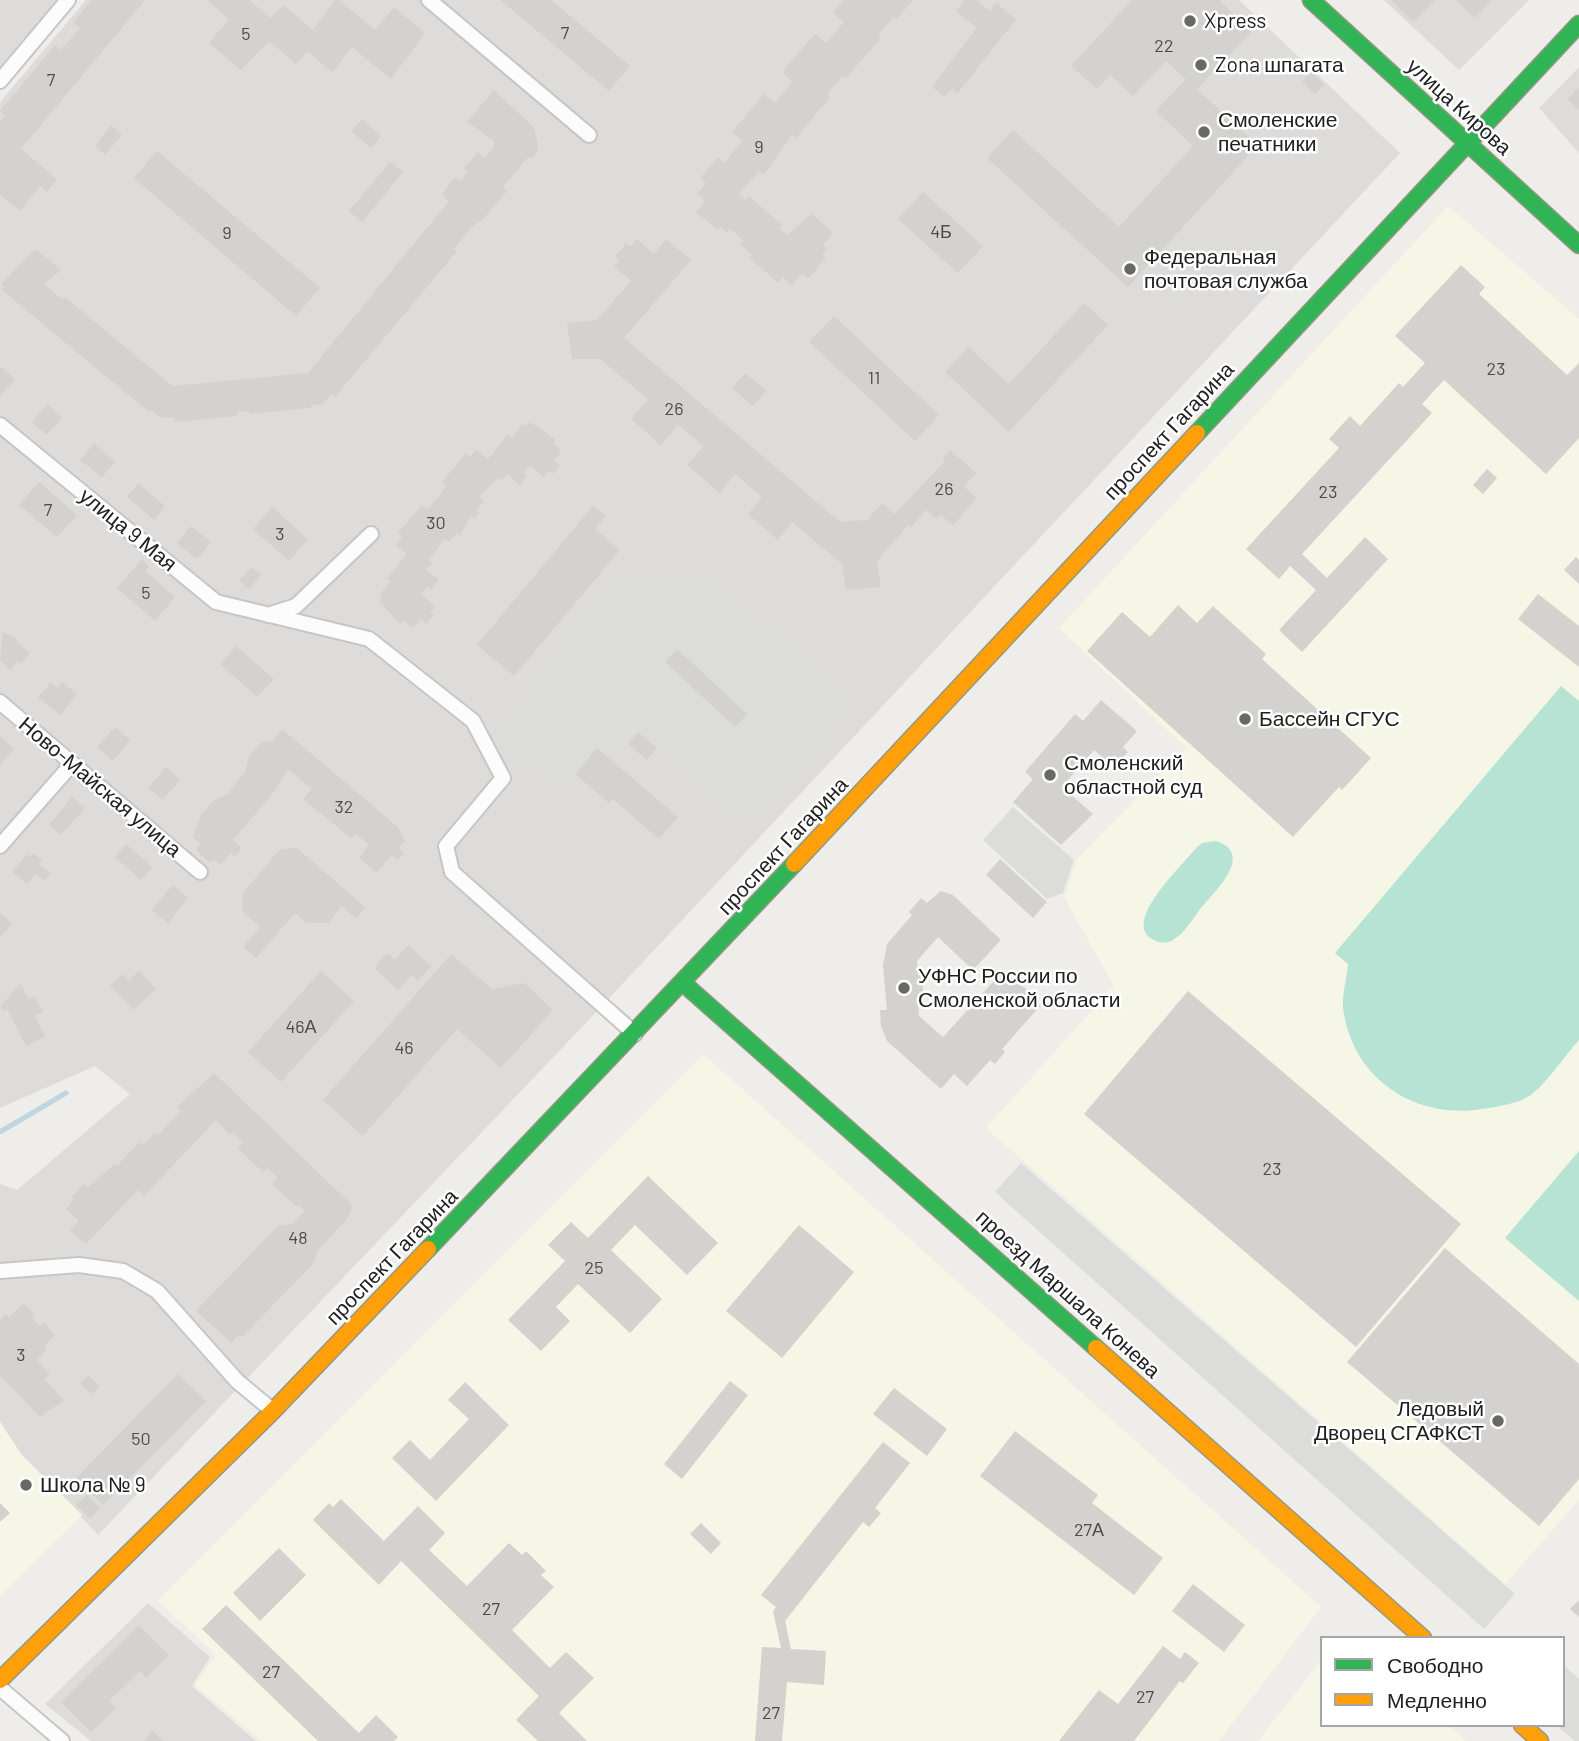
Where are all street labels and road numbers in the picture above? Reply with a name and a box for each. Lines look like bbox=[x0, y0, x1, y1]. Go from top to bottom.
street label: улица Кирова bbox=[1402, 54, 1516, 160]
street label: проспект Гагарина bbox=[1099, 357, 1239, 505]
street label: улица 9 Мая bbox=[74, 483, 182, 577]
street label: Ново-Майская улица bbox=[14, 712, 186, 862]
street label: проспект Гагарина bbox=[713, 772, 853, 920]
street label: проспект Гагарина bbox=[321, 1184, 463, 1330]
street label: проезд Маршала Конева bbox=[971, 1205, 1165, 1383]

